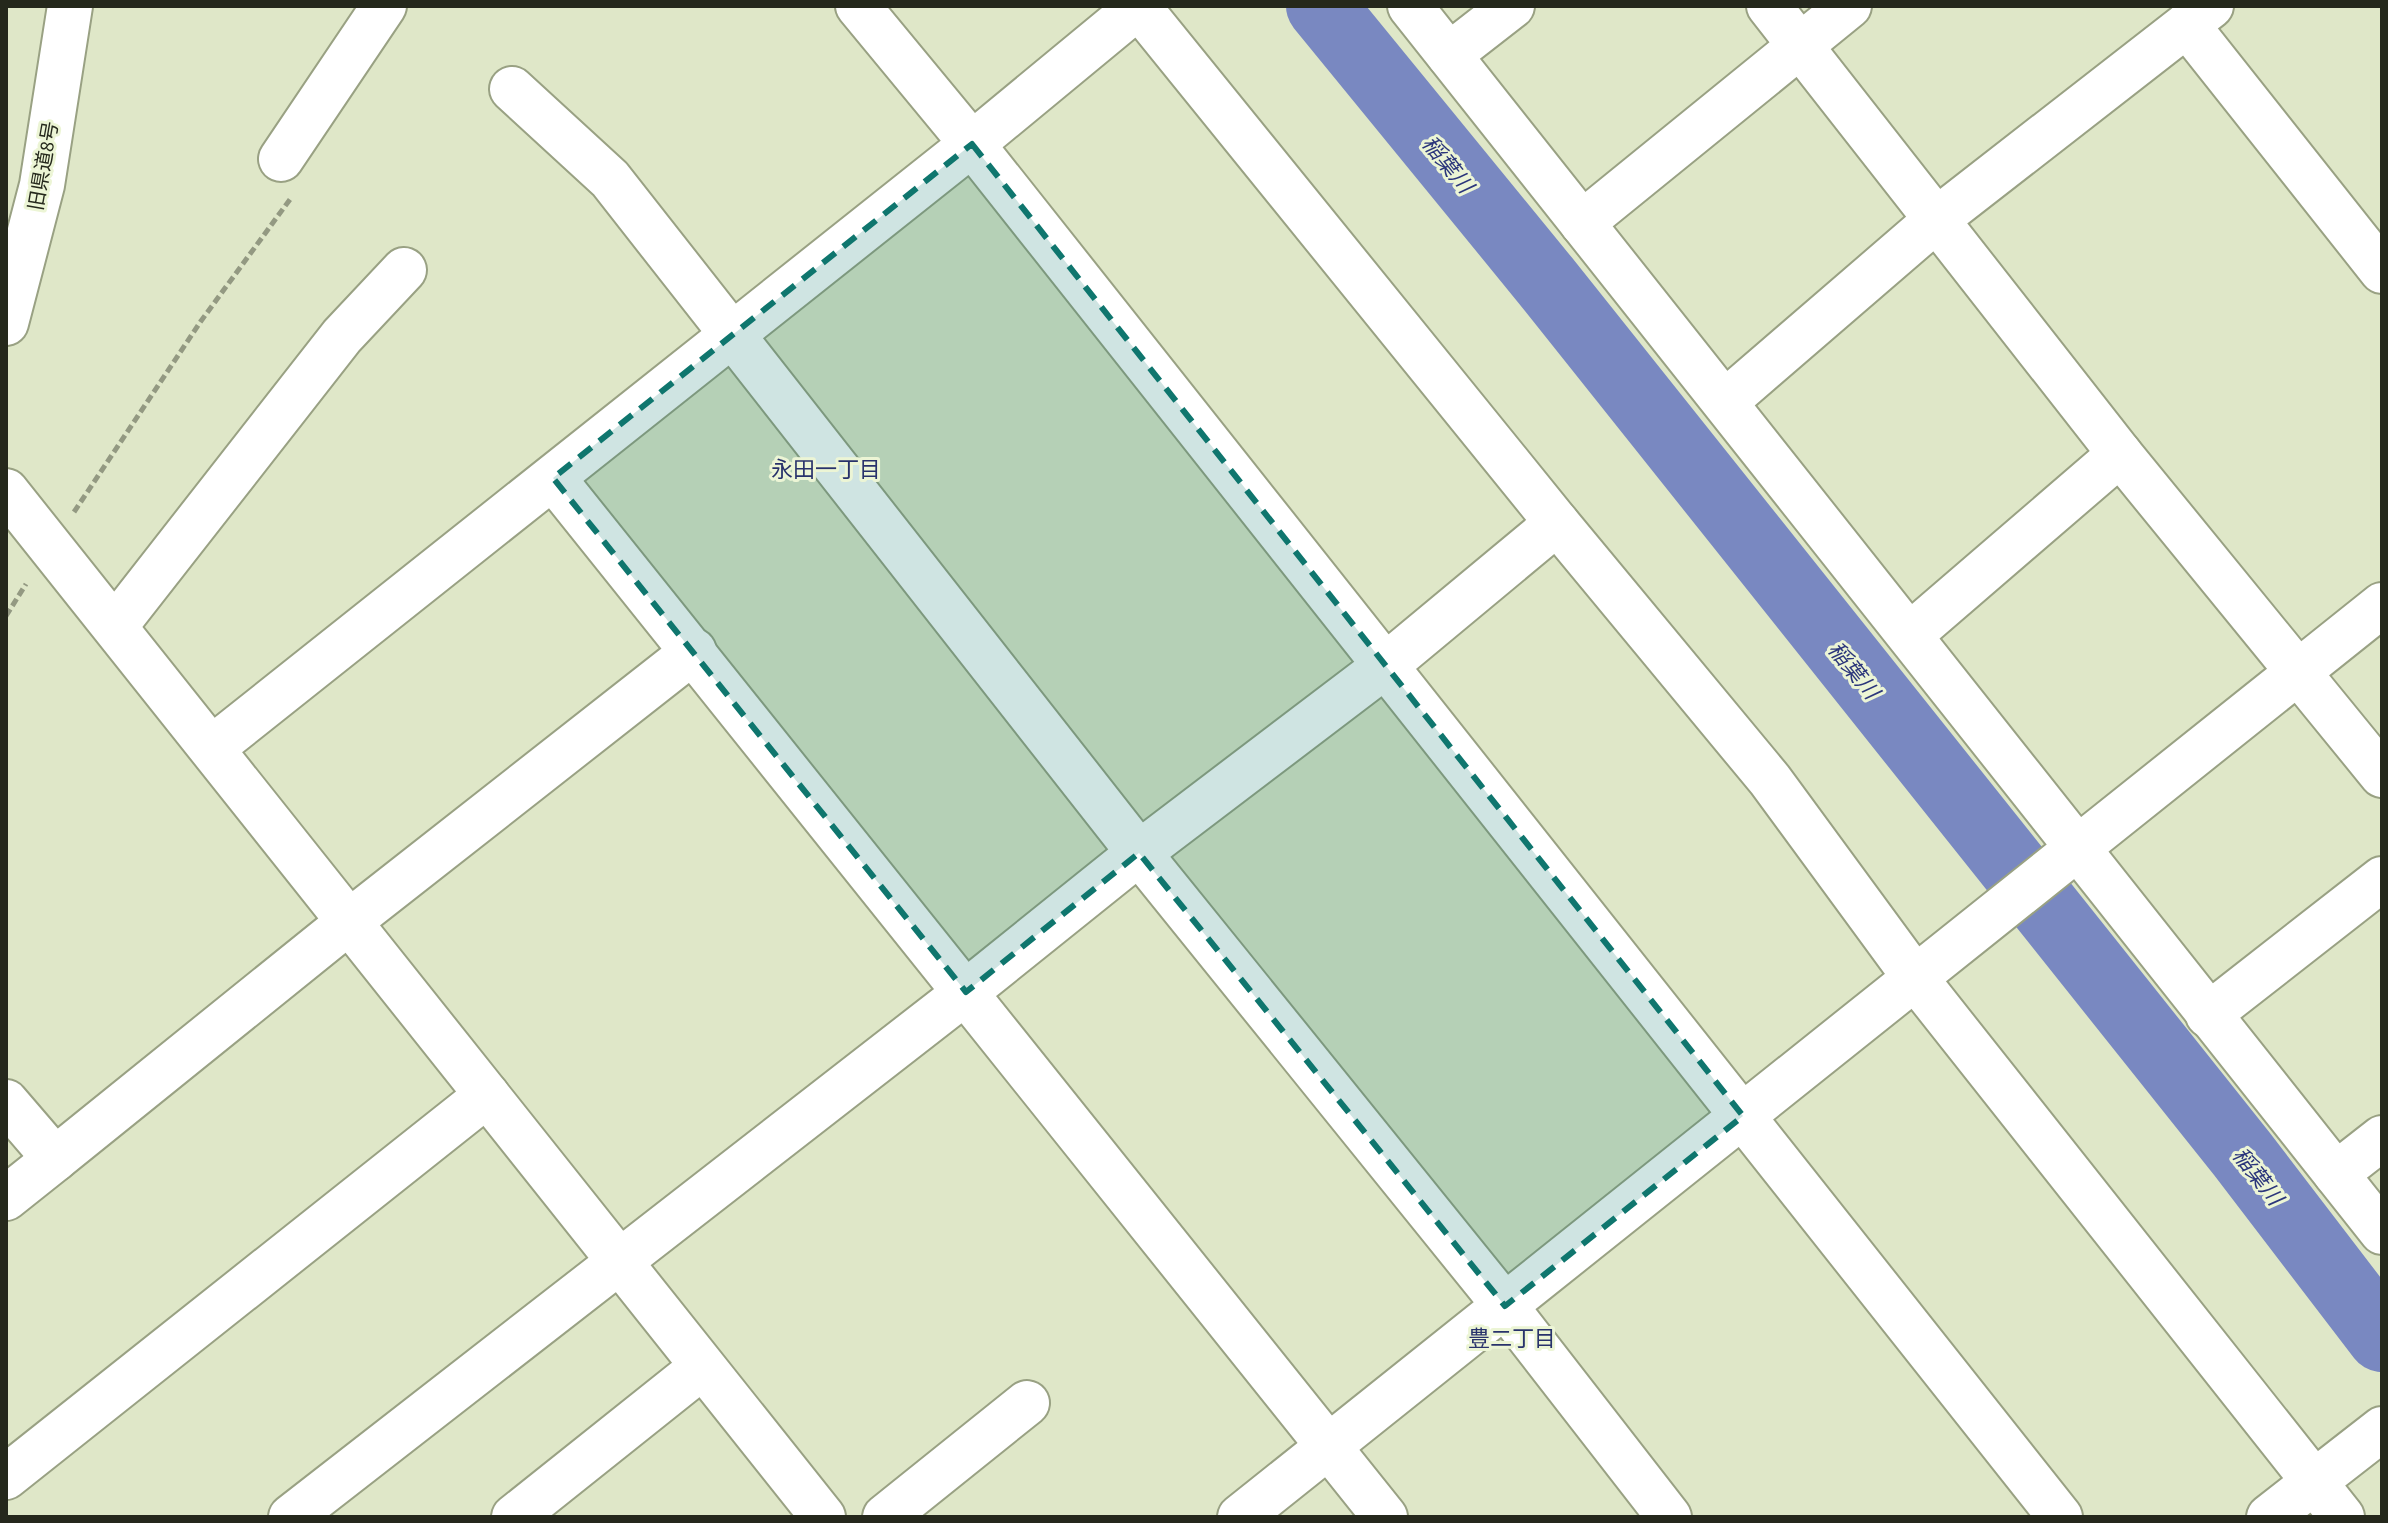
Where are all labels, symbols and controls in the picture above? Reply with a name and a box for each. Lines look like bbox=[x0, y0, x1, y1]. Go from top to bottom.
street label: 旧県道8号 bbox=[22, 119, 66, 213]
water label: 稲葉川 bbox=[1414, 129, 1482, 202]
district label: 永田一丁目 bbox=[771, 454, 881, 486]
water label: 稲葉川 bbox=[1820, 635, 1888, 708]
water label: 稲葉川 bbox=[2224, 1141, 2291, 1214]
district label: 豊二丁目 bbox=[1468, 1323, 1556, 1355]

